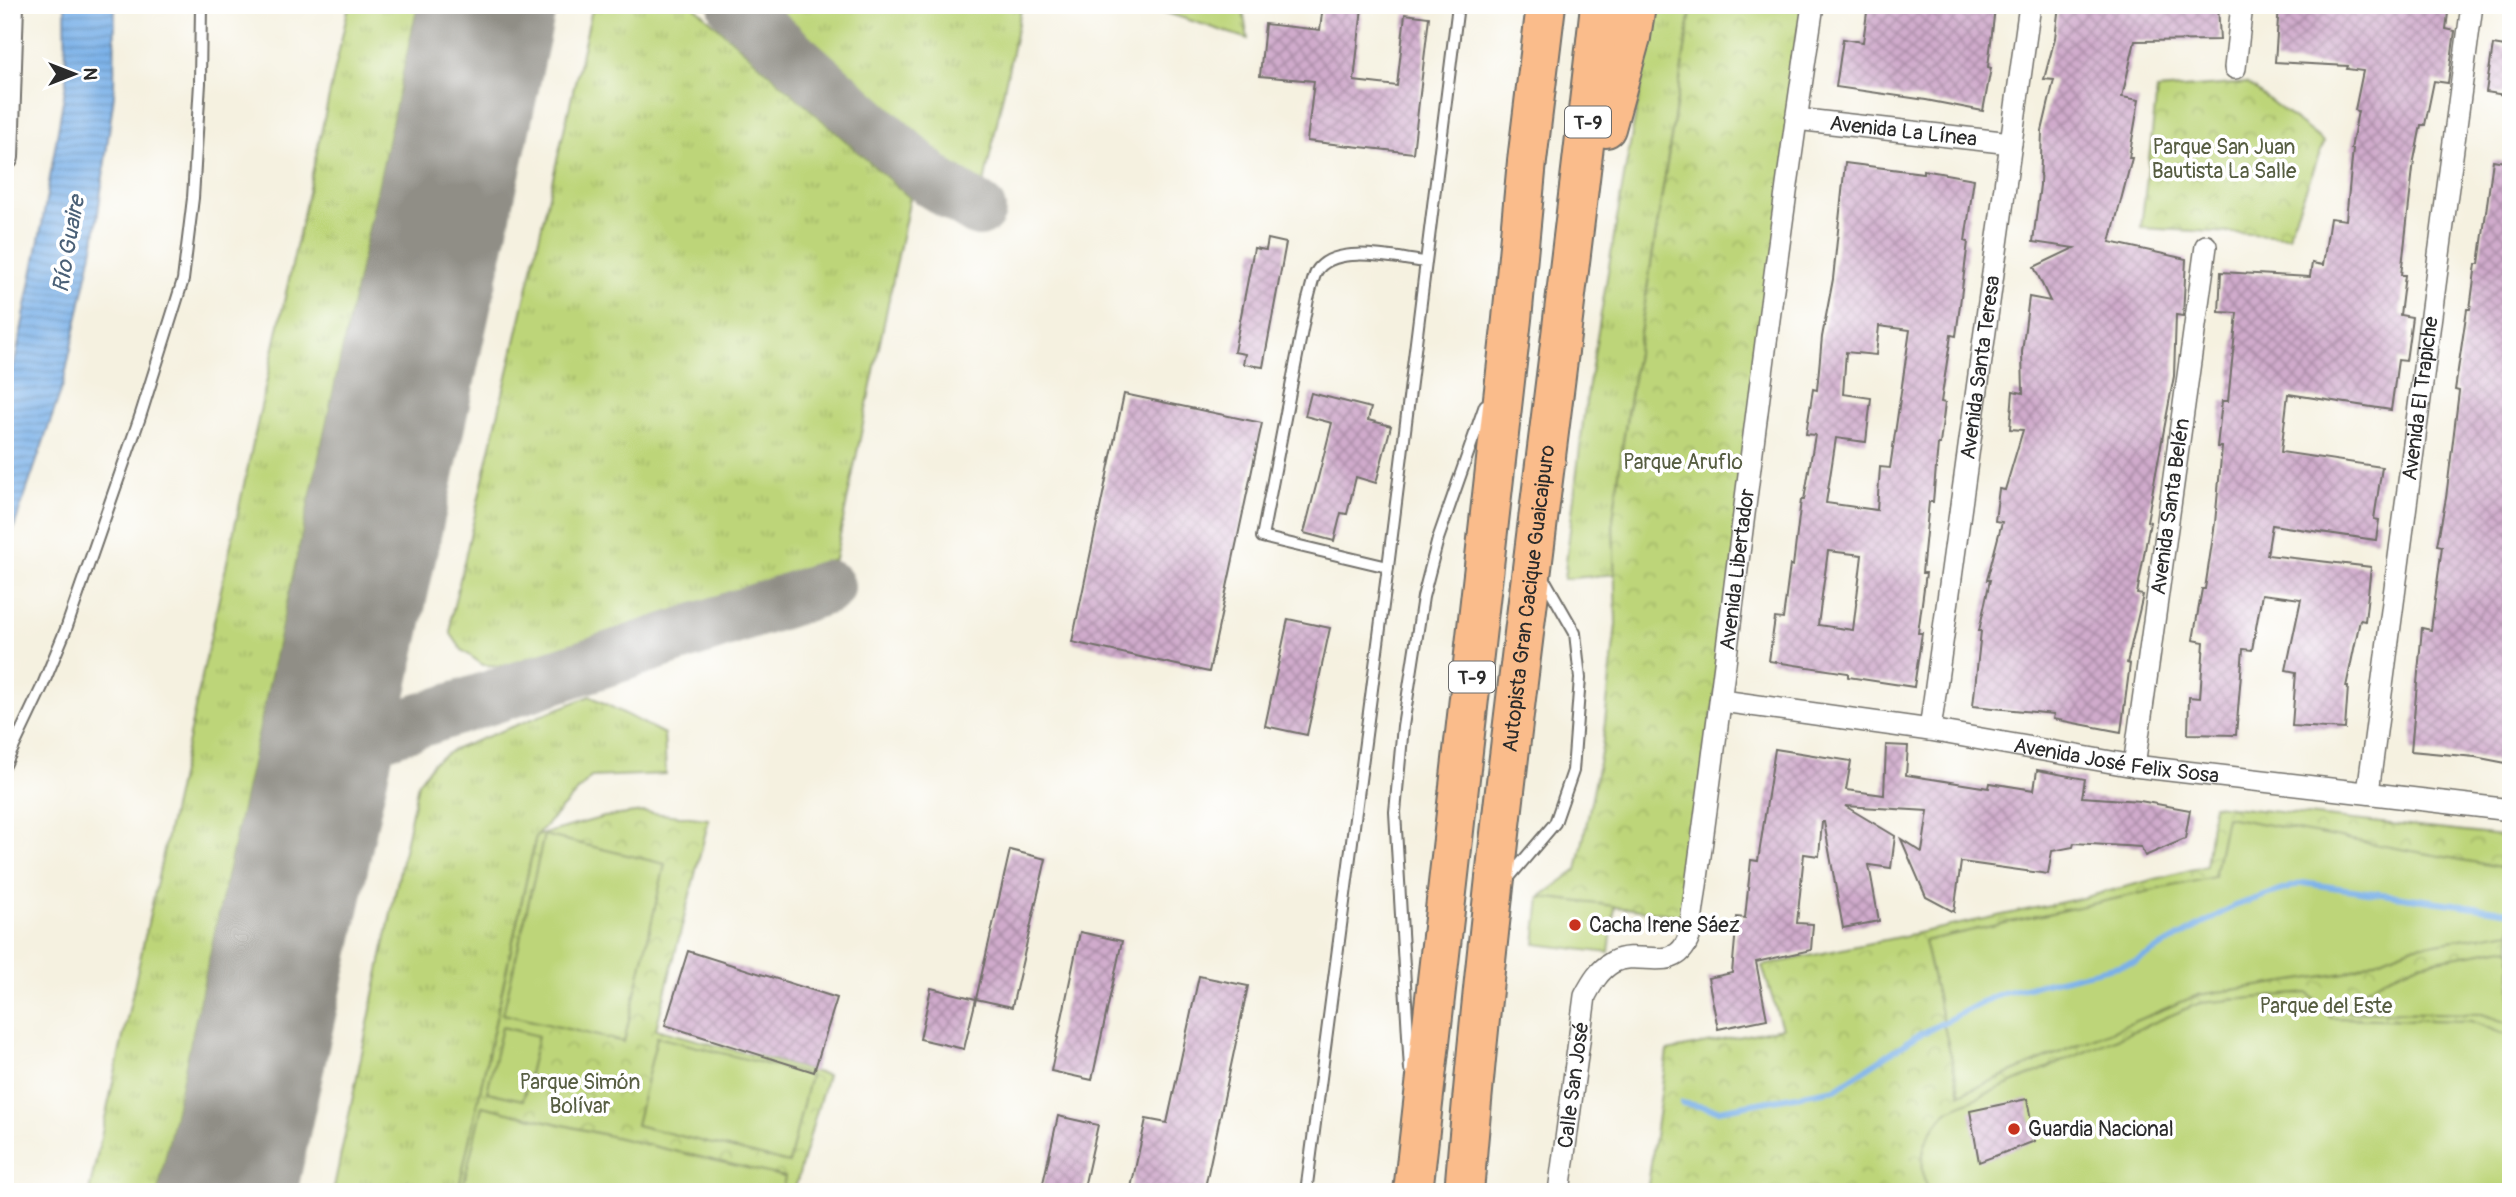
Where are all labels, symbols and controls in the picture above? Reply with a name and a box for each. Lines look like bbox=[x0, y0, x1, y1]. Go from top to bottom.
north arrow bbox=[38, 38, 108, 108]
text: N bbox=[78, 68, 102, 81]
road number: T-9 bbox=[1565, 106, 1611, 138]
street label: Avenida La Línea bbox=[1828, 110, 1978, 153]
park label: Parque San Juan Bautista La Salle bbox=[2152, 134, 2297, 185]
water label: Río Guaire bbox=[46, 191, 92, 295]
street label: Avenida Santa Teresa bbox=[1954, 274, 2007, 461]
street label: Avenida El Trapiche bbox=[2396, 314, 2445, 482]
street label: Avenida Santa Belén bbox=[2145, 416, 2196, 597]
street label: Autopista Gran Cacique Guaicaipuro bbox=[1497, 443, 1561, 754]
park label: Parque Aruflo bbox=[1623, 449, 1743, 476]
street label: Avenida Libertador bbox=[1714, 486, 1761, 652]
road number: T-9 bbox=[1449, 662, 1495, 692]
street label: Avenida José Felix Sosa bbox=[2012, 732, 2220, 790]
place label: Cacha Irene Sáez bbox=[1589, 912, 1740, 939]
marker: Cacha Irene Sáez bbox=[1567, 917, 1583, 933]
park label: Parque del Este bbox=[2260, 993, 2393, 1020]
street label: Calle San José bbox=[1552, 1020, 1595, 1150]
park label: Parque Simón Bolívar bbox=[520, 1069, 640, 1120]
place label: Guardia Nacional bbox=[2028, 1116, 2174, 1143]
marker: Guardia Nacional bbox=[2006, 1121, 2022, 1137]

